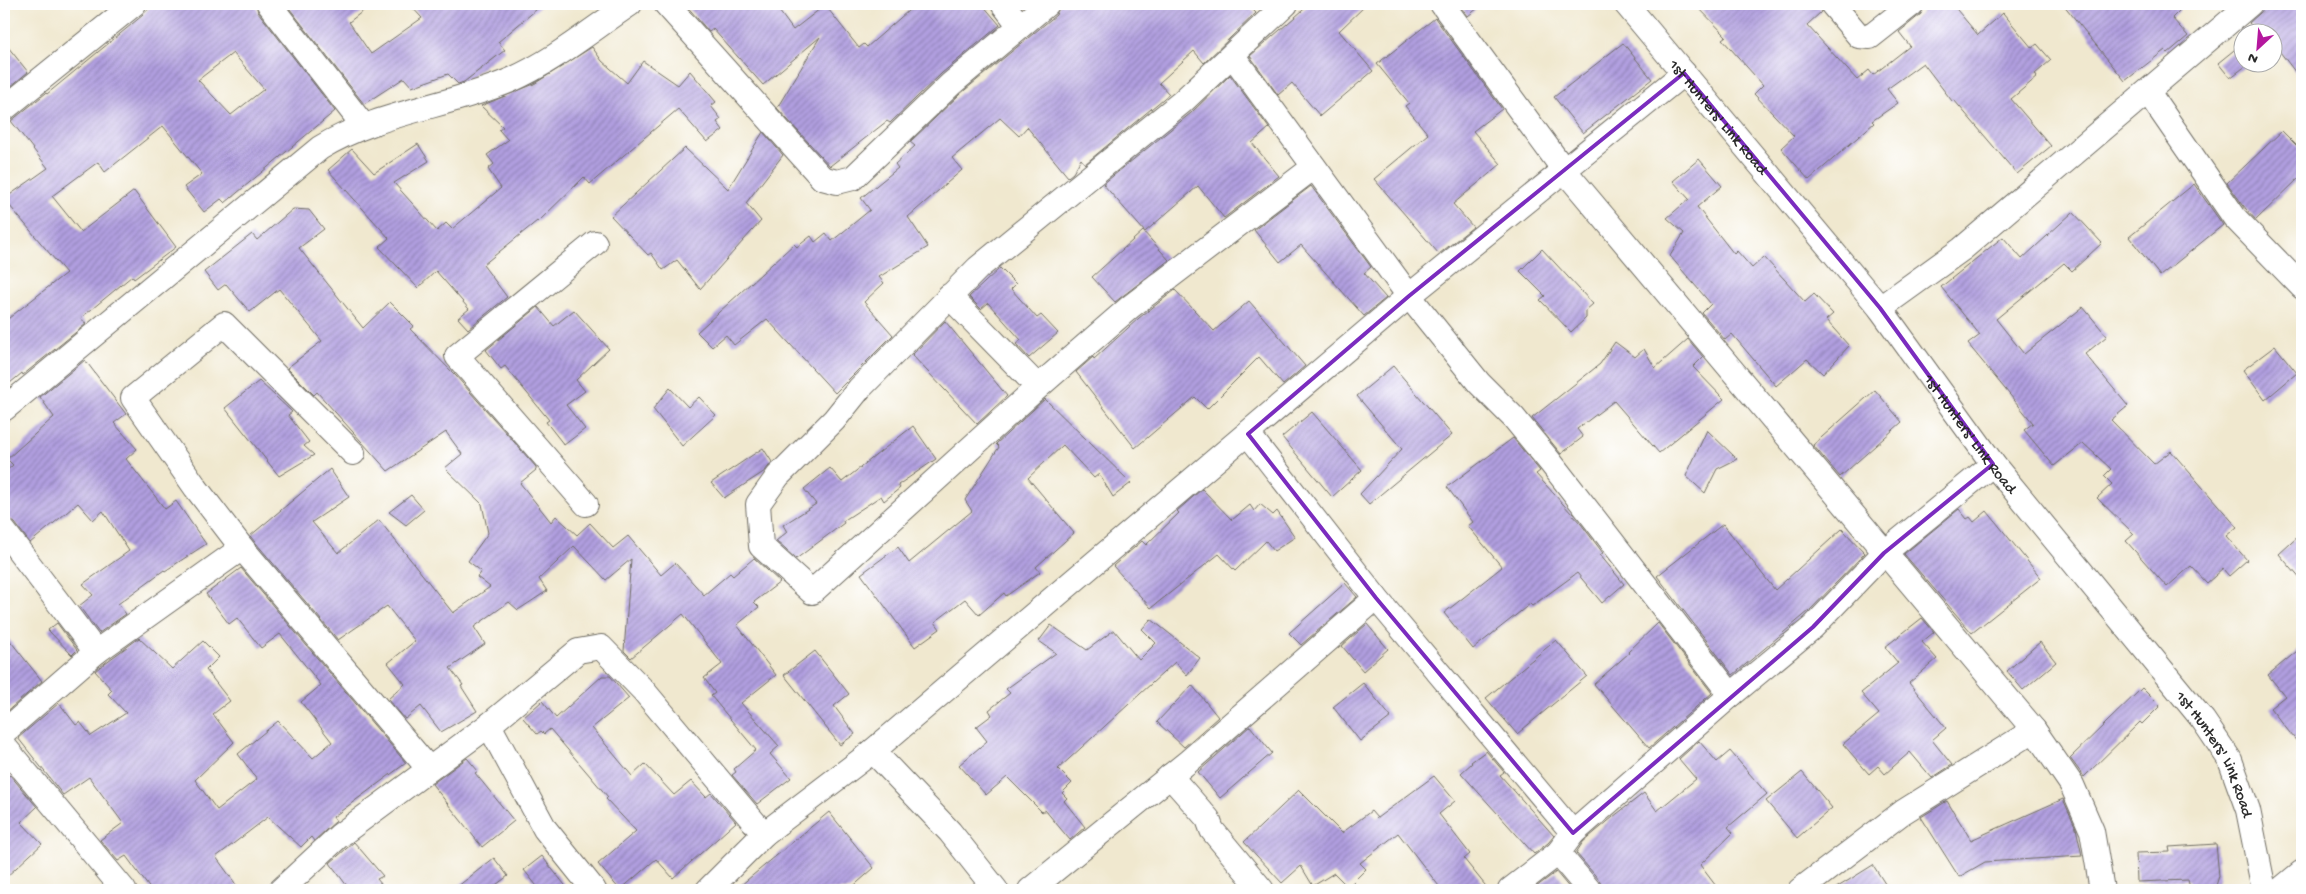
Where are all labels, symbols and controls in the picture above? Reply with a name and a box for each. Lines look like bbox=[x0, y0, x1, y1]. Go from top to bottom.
north arrow bbox=[2234, 22, 2284, 72]
text: N bbox=[2246, 48, 2261, 67]
street label: 1st Hunters' Link Road bbox=[1663, 56, 1771, 181]
street label: 1st Hunters' Link Road bbox=[1917, 371, 2020, 500]
street label: 1st Hunters' Link Road bbox=[2170, 688, 2256, 821]

